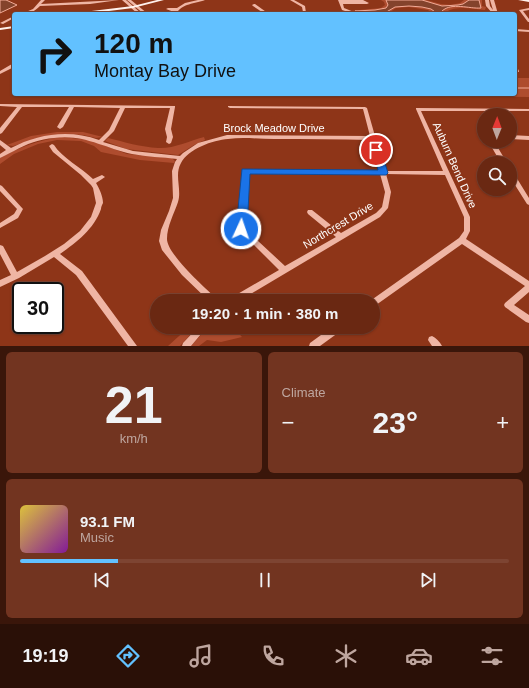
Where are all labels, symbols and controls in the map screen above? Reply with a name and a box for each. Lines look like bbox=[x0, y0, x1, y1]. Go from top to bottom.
icon: right bbox=[28, 28, 80, 80]
text: 120 m bbox=[94, 28, 173, 59]
text: Montay Bay Drive bbox=[94, 61, 236, 81]
north arrow bbox=[477, 108, 517, 148]
map controls bbox=[477, 108, 517, 196]
street label: Auburn Bend Drive bbox=[431, 120, 479, 210]
street label: Brock Meadow Drive bbox=[223, 122, 325, 134]
pin bbox=[359, 133, 393, 167]
icon: arrive bbox=[365, 139, 387, 161]
button: search bbox=[477, 156, 517, 196]
street label: Northcrest Drive bbox=[301, 199, 375, 251]
position arrow bbox=[220, 208, 262, 250]
speed limit sign: 30 bbox=[12, 282, 64, 334]
text: 19:20 · 1 min · 380 m bbox=[192, 305, 338, 322]
text: 21 bbox=[105, 376, 163, 434]
text: Climate bbox=[282, 385, 326, 400]
text: 23° bbox=[373, 406, 418, 439]
text: − bbox=[282, 410, 294, 435]
text: + bbox=[496, 410, 509, 435]
text: km/h bbox=[120, 431, 148, 446]
text: 93.1 FM bbox=[80, 513, 135, 530]
text: Music bbox=[80, 530, 114, 545]
icon: previous bbox=[91, 569, 113, 591]
icon: pause bbox=[254, 569, 276, 591]
icon: next bbox=[417, 569, 439, 591]
icon: directions bbox=[114, 642, 142, 670]
icon: music bbox=[187, 642, 215, 670]
icon: phone bbox=[259, 642, 287, 670]
icon: climate bbox=[332, 642, 360, 670]
icon: car bbox=[405, 642, 433, 670]
icon: filters bbox=[478, 642, 506, 670]
text: 19:19 bbox=[22, 646, 69, 666]

